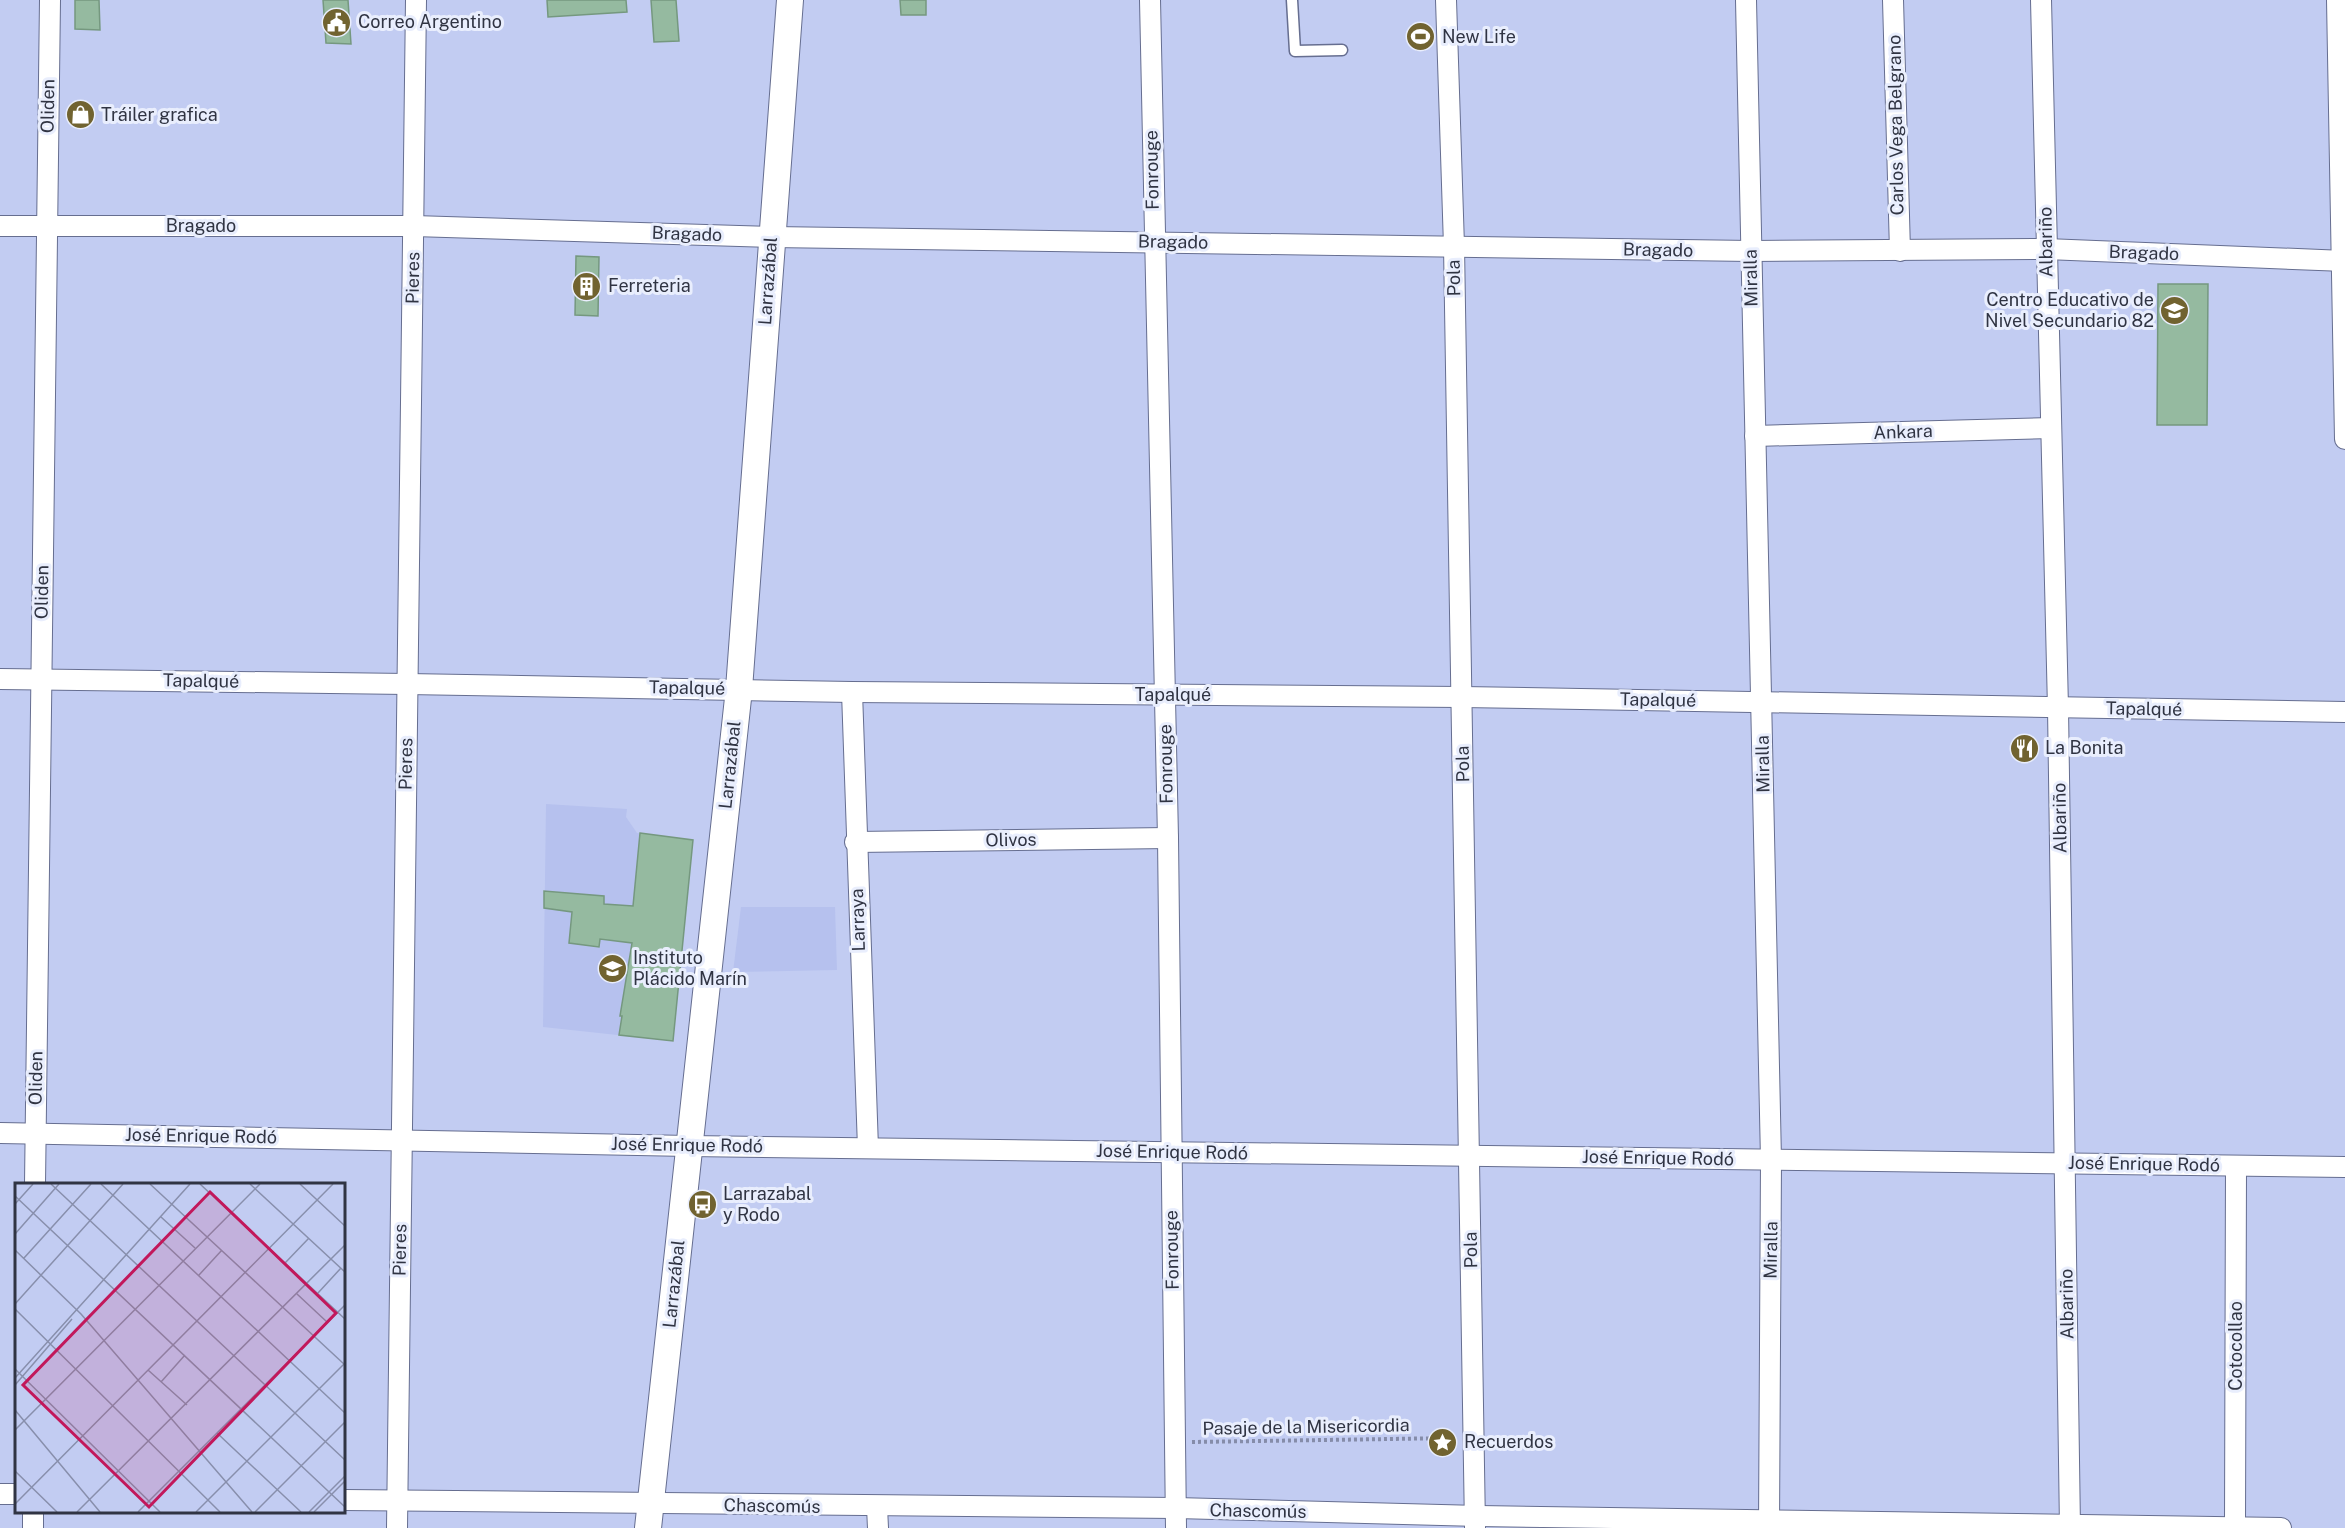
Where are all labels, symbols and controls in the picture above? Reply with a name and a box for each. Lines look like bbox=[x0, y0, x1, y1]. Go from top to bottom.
public building icon: Correo Argentino bbox=[321, 6, 353, 38]
place label: Correo Argentino bbox=[358, 11, 502, 32]
sports icon: New Life bbox=[1405, 21, 1437, 53]
place label: New Life bbox=[1442, 26, 1516, 47]
street label: Carlos Vega Belgrano bbox=[1883, 35, 1908, 215]
street label: Oliden bbox=[37, 79, 58, 133]
shop icon: Tráiler grafica bbox=[64, 99, 96, 131]
place label: Tráiler grafica bbox=[101, 104, 218, 125]
street label: Fonrouge bbox=[1140, 130, 1163, 210]
street label: Albariño bbox=[2034, 206, 2057, 278]
street label: Bragado bbox=[166, 215, 236, 236]
street label: Bragado bbox=[651, 222, 723, 245]
street label: Bragado bbox=[1138, 230, 1208, 253]
street label: Larrazábal bbox=[754, 236, 781, 326]
street label: Bragado bbox=[1623, 238, 1693, 261]
street label: Bragado bbox=[2108, 241, 2180, 264]
street label: Miralla bbox=[1739, 249, 1762, 307]
street label: Pieres bbox=[402, 252, 423, 304]
street label: Pola bbox=[1443, 259, 1464, 297]
building icon: Ferreteria bbox=[571, 270, 603, 302]
place label: Ferreteria bbox=[608, 275, 691, 296]
place label: Centro Educativo de Nivel Secundario 82 bbox=[1985, 289, 2154, 331]
school or university icon: Centro Educativo de Nivel Secundario 82 bbox=[2159, 294, 2191, 326]
street label: Ankara bbox=[1873, 420, 1933, 443]
street label: Oliden bbox=[31, 565, 52, 619]
street label: Tapalqué bbox=[163, 669, 239, 692]
street label: Tapalqué bbox=[649, 676, 725, 699]
street label: Tapalqué bbox=[1135, 684, 1211, 705]
street label: Tapalqué bbox=[1620, 688, 1696, 711]
street label: Tapalqué bbox=[2106, 697, 2182, 720]
street label: Larrazábal bbox=[714, 720, 745, 810]
street label: Fonrouge bbox=[1154, 724, 1177, 804]
restaurant icon: La Bonita bbox=[2008, 732, 2040, 764]
street label: Miralla bbox=[1751, 735, 1774, 793]
place label: La Bonita bbox=[2045, 737, 2123, 758]
street label: Pieres bbox=[395, 738, 416, 790]
street label: Pola bbox=[1452, 745, 1473, 783]
street label: Albariño bbox=[2048, 782, 2071, 854]
street label: Olivos bbox=[985, 829, 1037, 850]
street label: Larraya bbox=[846, 888, 869, 952]
place label: Instituto Plácido Marín bbox=[633, 947, 747, 989]
school or university icon: Instituto Plácido Marín bbox=[596, 952, 628, 984]
street label: Oliden bbox=[25, 1051, 46, 1105]
street label: José Enrique Rodó bbox=[125, 1124, 277, 1147]
street label: José Enrique Rodó bbox=[611, 1133, 763, 1156]
street label: José Enrique Rodó bbox=[1096, 1140, 1248, 1163]
street label: José Enrique Rodó bbox=[1582, 1146, 1734, 1169]
street label: José Enrique Rodó bbox=[2068, 1152, 2220, 1175]
inset map bbox=[15, 1183, 345, 1513]
place label: Larrazabal y Rodo bbox=[723, 1183, 811, 1225]
bus stop icon: Larrazabal y Rodo bbox=[686, 1188, 718, 1220]
street label: Fonrouge bbox=[1160, 1210, 1183, 1290]
street label: Miralla bbox=[1759, 1221, 1782, 1279]
street label: Pieres bbox=[389, 1224, 410, 1276]
street label: Pola bbox=[1460, 1231, 1481, 1269]
street label: Larrazábal bbox=[658, 1239, 689, 1329]
street label: Albariño bbox=[2055, 1268, 2078, 1340]
street label: Cotocollao bbox=[2225, 1301, 2246, 1391]
street label: Pasaje de la Misericordia bbox=[1202, 1414, 1410, 1439]
place icon: Recuerdos bbox=[1427, 1426, 1459, 1458]
place label: Recuerdos bbox=[1464, 1431, 1553, 1452]
street label: Chascomús bbox=[723, 1494, 821, 1517]
street label: Chascomús bbox=[1209, 1499, 1307, 1522]

